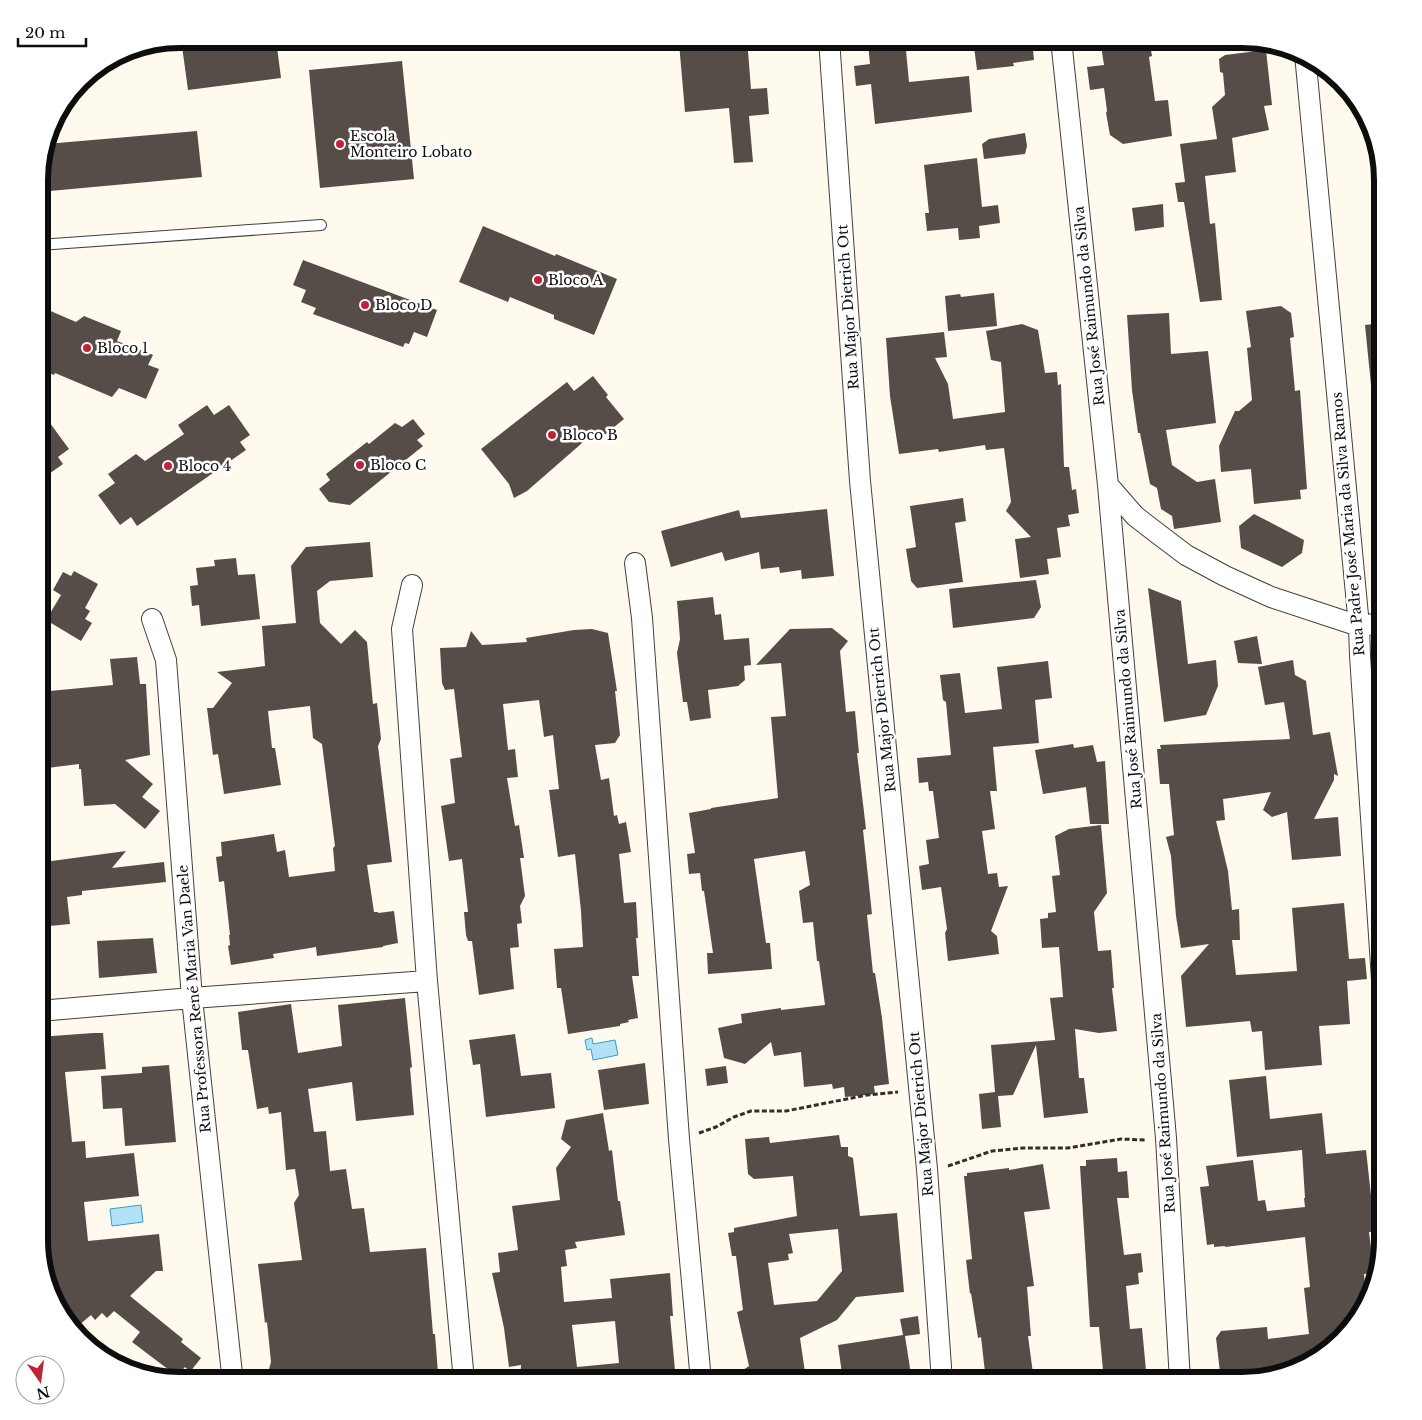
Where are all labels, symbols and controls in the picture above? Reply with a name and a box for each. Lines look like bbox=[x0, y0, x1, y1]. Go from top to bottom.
scale bar bbox=[18, 15, 85, 47]
text: 20 m bbox=[25, 23, 65, 42]
place label: Escola Monteiro Lobato bbox=[350, 127, 472, 161]
marker: Escola Monteiro Lobato bbox=[334, 138, 346, 150]
street label: Rua José Raimundo da Silva bbox=[1070, 205, 1108, 407]
street label: Rua Major Dietrich Ott bbox=[833, 223, 863, 390]
place label: Bloco A bbox=[548, 271, 604, 289]
marker: Bloco A bbox=[532, 274, 544, 286]
place label: Bloco D bbox=[375, 296, 433, 314]
marker: Bloco D bbox=[359, 299, 371, 311]
place label: Bloco 1 bbox=[97, 339, 148, 357]
marker: Bloco 1 bbox=[81, 342, 93, 354]
street label: Rua Padre José Maria da Silva Ramos bbox=[1327, 391, 1369, 657]
place label: Bloco B bbox=[562, 426, 618, 444]
marker: Bloco B bbox=[546, 429, 558, 441]
place label: Bloco C bbox=[370, 456, 426, 474]
place label: Bloco 4 bbox=[178, 457, 231, 475]
marker: Bloco C bbox=[354, 459, 366, 471]
marker: Bloco 4 bbox=[162, 460, 174, 472]
street label: Rua José Raimundo da Silva bbox=[1110, 608, 1146, 810]
street label: Rua Major Dietrich Ott bbox=[864, 626, 900, 793]
street label: Rua Professora René Maria Van Daele bbox=[173, 864, 215, 1134]
street label: Rua José Raimundo da Silva bbox=[1147, 1012, 1179, 1214]
street label: Rua Major Dietrich Ott bbox=[905, 1030, 937, 1197]
north arrow bbox=[15, 1355, 65, 1405]
text: N bbox=[35, 1382, 52, 1403]

